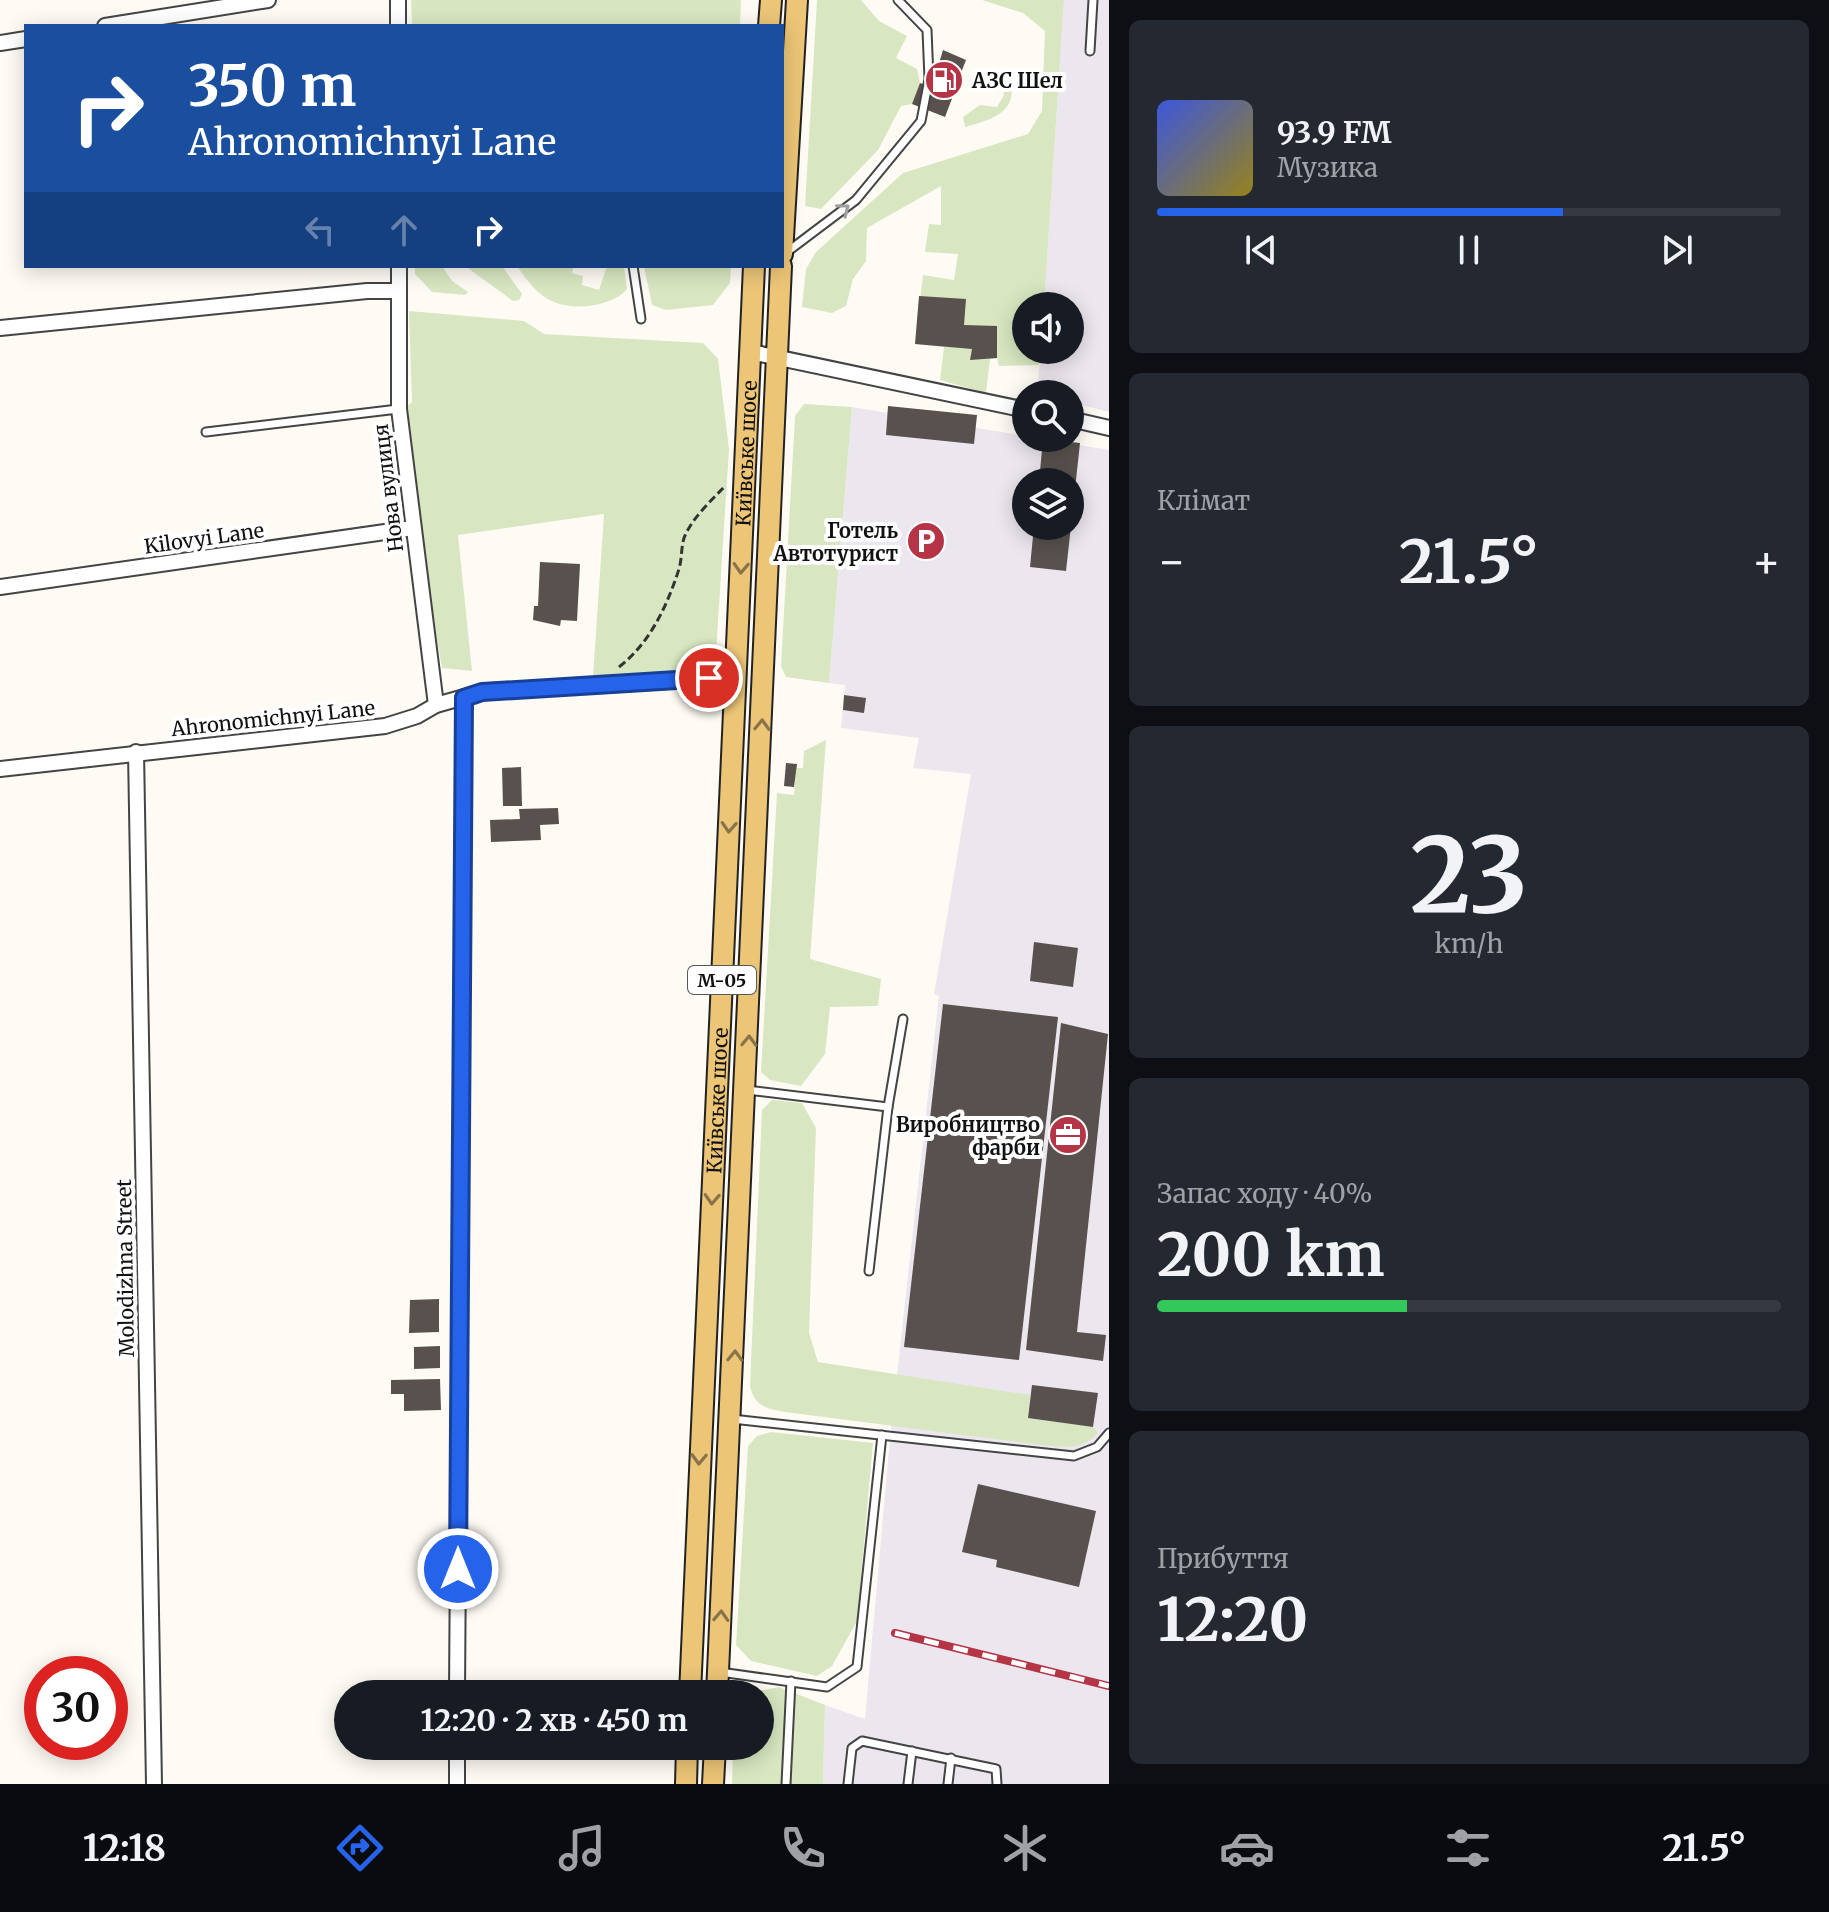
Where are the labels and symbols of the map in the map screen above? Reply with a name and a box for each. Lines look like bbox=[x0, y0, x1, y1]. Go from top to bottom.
fuel station icon: АЗС Шел bbox=[923, 59, 965, 101]
place label: АЗС Шел bbox=[971, 68, 1063, 93]
one-way arrow bbox=[836, 204, 850, 218]
street label: Київське шосе bbox=[730, 380, 761, 527]
street label: Нова вулиця bbox=[368, 422, 408, 554]
street label: Kilovyi Lane bbox=[142, 517, 266, 559]
place label: Готель Автотурист bbox=[772, 518, 898, 566]
parking icon: Готель Автотурист bbox=[905, 520, 947, 562]
one-way arrow bbox=[732, 562, 749, 575]
pin bbox=[675, 644, 743, 712]
street label: Ahronomichnyi Lane bbox=[169, 695, 376, 741]
one-way arrow bbox=[753, 718, 770, 731]
one-way arrow bbox=[721, 821, 738, 834]
road number: М-05 bbox=[688, 966, 756, 994]
street label: Київське шосе bbox=[701, 1027, 732, 1174]
one-way arrow bbox=[740, 1034, 757, 1047]
place label: Виробництво фарби bbox=[896, 1112, 1040, 1160]
office icon: Виробництво фарби bbox=[1047, 1114, 1089, 1156]
street label: Molodizhna Street bbox=[111, 1179, 139, 1357]
one-way arrow bbox=[704, 1193, 721, 1206]
one-way arrow bbox=[726, 1349, 743, 1362]
one-way arrow bbox=[691, 1453, 708, 1466]
position arrow bbox=[416, 1527, 500, 1611]
one-way arrow bbox=[712, 1609, 729, 1622]
speed limit sign: 30 bbox=[24, 1656, 128, 1760]

